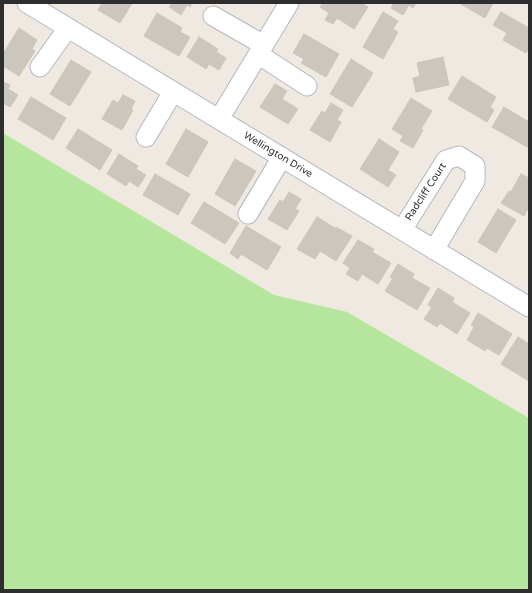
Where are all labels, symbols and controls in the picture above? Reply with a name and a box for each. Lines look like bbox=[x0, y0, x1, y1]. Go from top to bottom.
street label: Wellington Drive bbox=[241, 130, 315, 180]
street label: Radcliff Court bbox=[403, 161, 449, 223]

